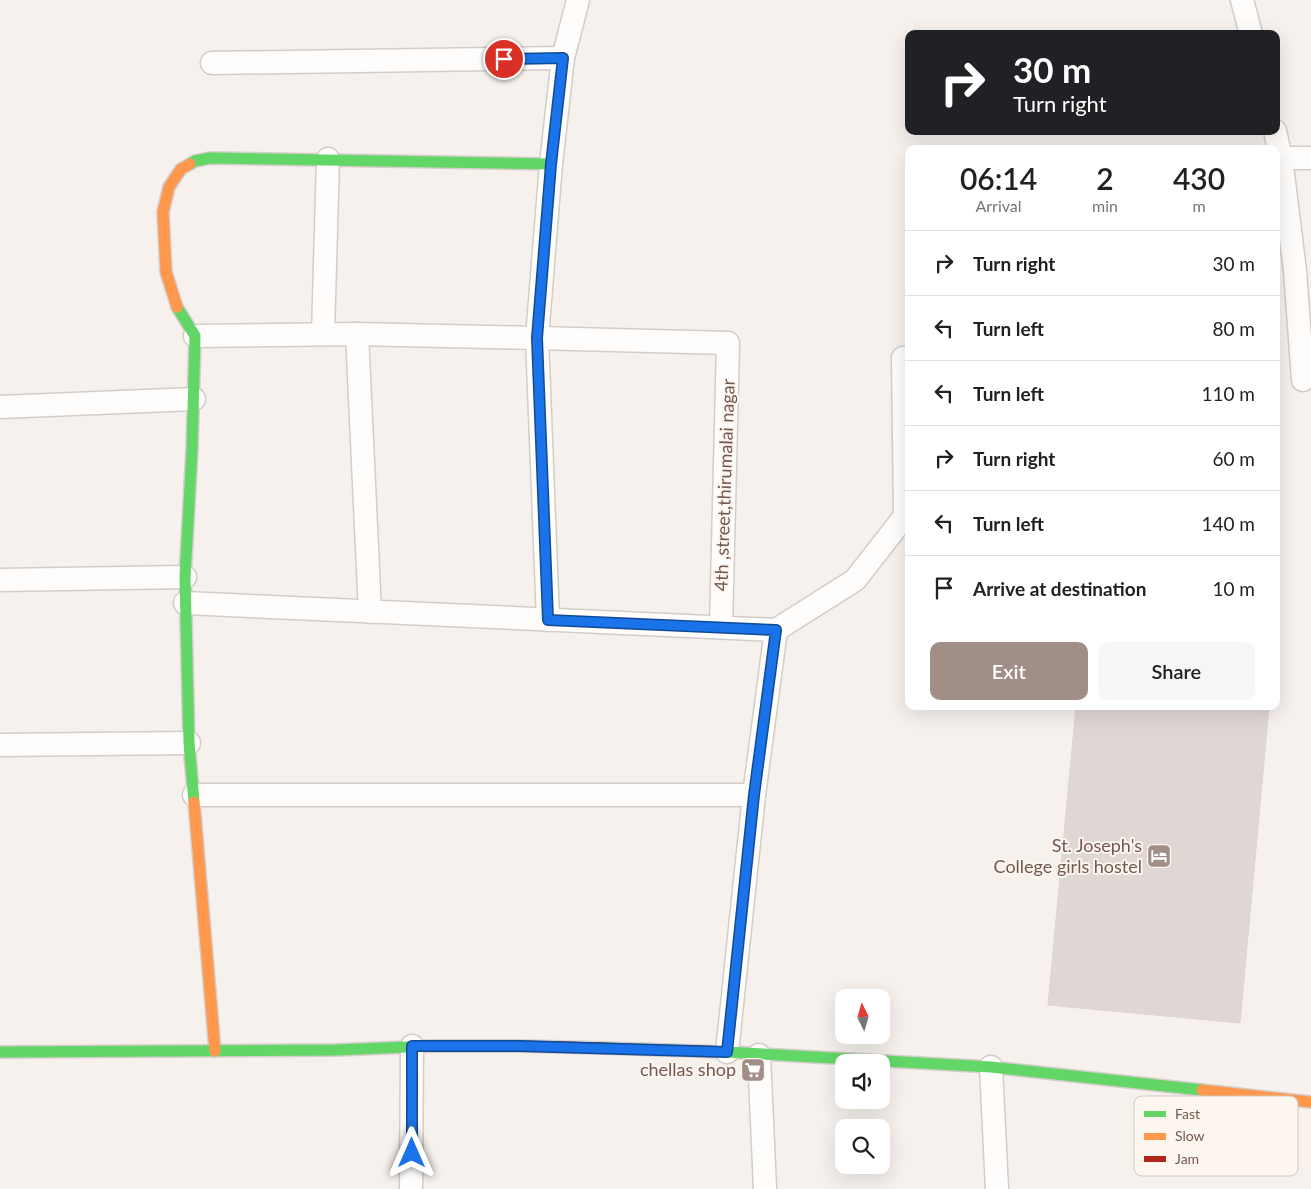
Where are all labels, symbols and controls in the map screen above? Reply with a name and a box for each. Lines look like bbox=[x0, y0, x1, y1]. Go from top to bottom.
pin bbox=[483, 38, 525, 80]
icon: arrive bbox=[490, 45, 518, 73]
text: 30 m bbox=[1013, 48, 1091, 90]
icon: right bbox=[930, 50, 995, 115]
text: Turn right bbox=[1013, 90, 1107, 117]
text: 06:14 bbox=[960, 160, 1037, 196]
text: 2 bbox=[1096, 160, 1114, 196]
text: 430 bbox=[1173, 160, 1225, 196]
text: Arrival bbox=[975, 196, 1022, 215]
text: min bbox=[1092, 196, 1118, 215]
text: m bbox=[1192, 196, 1206, 215]
icon: right bbox=[930, 249, 958, 277]
text: Turn right bbox=[973, 252, 1055, 275]
text: 30 m bbox=[1212, 252, 1255, 275]
icon: left bbox=[930, 314, 958, 342]
text: Turn left bbox=[973, 317, 1044, 340]
text: 80 m bbox=[1212, 317, 1255, 340]
street label: 4th ,street,thirumalai nagar bbox=[709, 378, 739, 592]
icon: left bbox=[930, 379, 958, 407]
text: Turn left bbox=[973, 382, 1044, 405]
text: 110 m bbox=[1201, 382, 1255, 405]
icon: right bbox=[930, 444, 958, 472]
text: Turn right bbox=[973, 447, 1055, 470]
text: 60 m bbox=[1212, 447, 1255, 470]
icon: left bbox=[930, 509, 958, 537]
text: Turn left bbox=[973, 512, 1044, 535]
text: 140 m bbox=[1201, 512, 1255, 535]
icon: arrive bbox=[930, 574, 958, 602]
text: Arrive at destination bbox=[973, 577, 1146, 600]
text: 10 m bbox=[1212, 577, 1255, 600]
button: Exit bbox=[930, 642, 1088, 700]
button: Share bbox=[1098, 642, 1255, 700]
place label: St. Joseph's College girls hostel bbox=[994, 834, 1142, 877]
hotel icon: St. Joseph's College girls hostel bbox=[1146, 843, 1172, 869]
north arrow bbox=[835, 989, 890, 1044]
map controls bbox=[835, 989, 890, 1174]
button: sound bbox=[835, 1054, 890, 1109]
supermarket icon: chellas shop bbox=[740, 1057, 766, 1083]
place label: chellas shop bbox=[640, 1058, 736, 1080]
legend bbox=[1134, 1096, 1298, 1176]
text: Fast bbox=[1175, 1105, 1200, 1122]
button: search bbox=[835, 1119, 890, 1174]
position arrow bbox=[385, 1126, 437, 1178]
text: Slow bbox=[1175, 1127, 1205, 1144]
text: Jam bbox=[1175, 1150, 1199, 1167]

